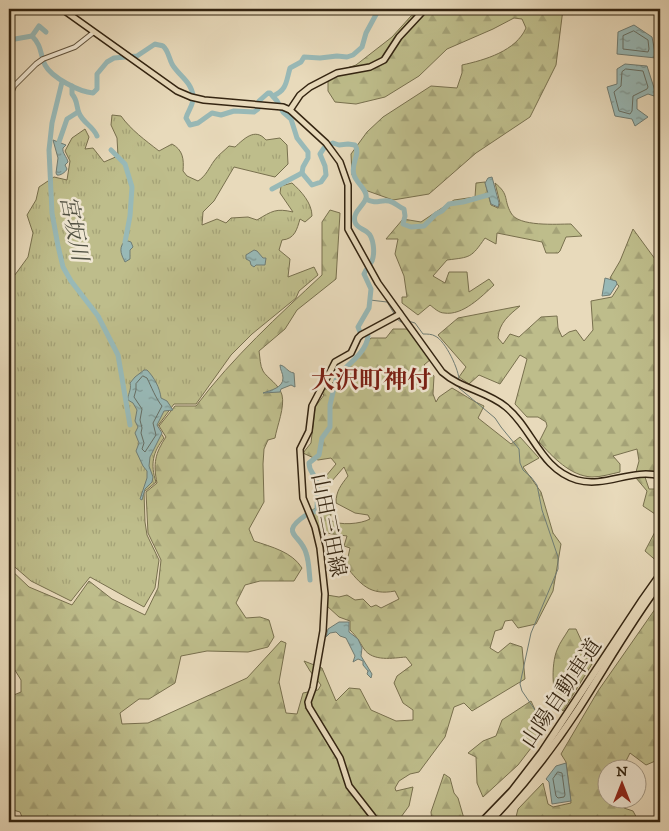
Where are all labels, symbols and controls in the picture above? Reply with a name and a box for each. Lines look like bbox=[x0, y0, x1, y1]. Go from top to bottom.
water label: 宮坂川 bbox=[54, 193, 93, 265]
district label: 大沢町神付 bbox=[311, 366, 431, 396]
street label: 山田三田線 bbox=[305, 471, 351, 579]
street label: 山陽自動車道 bbox=[516, 634, 608, 753]
north arrow bbox=[596, 758, 646, 808]
text: N bbox=[616, 763, 628, 781]

